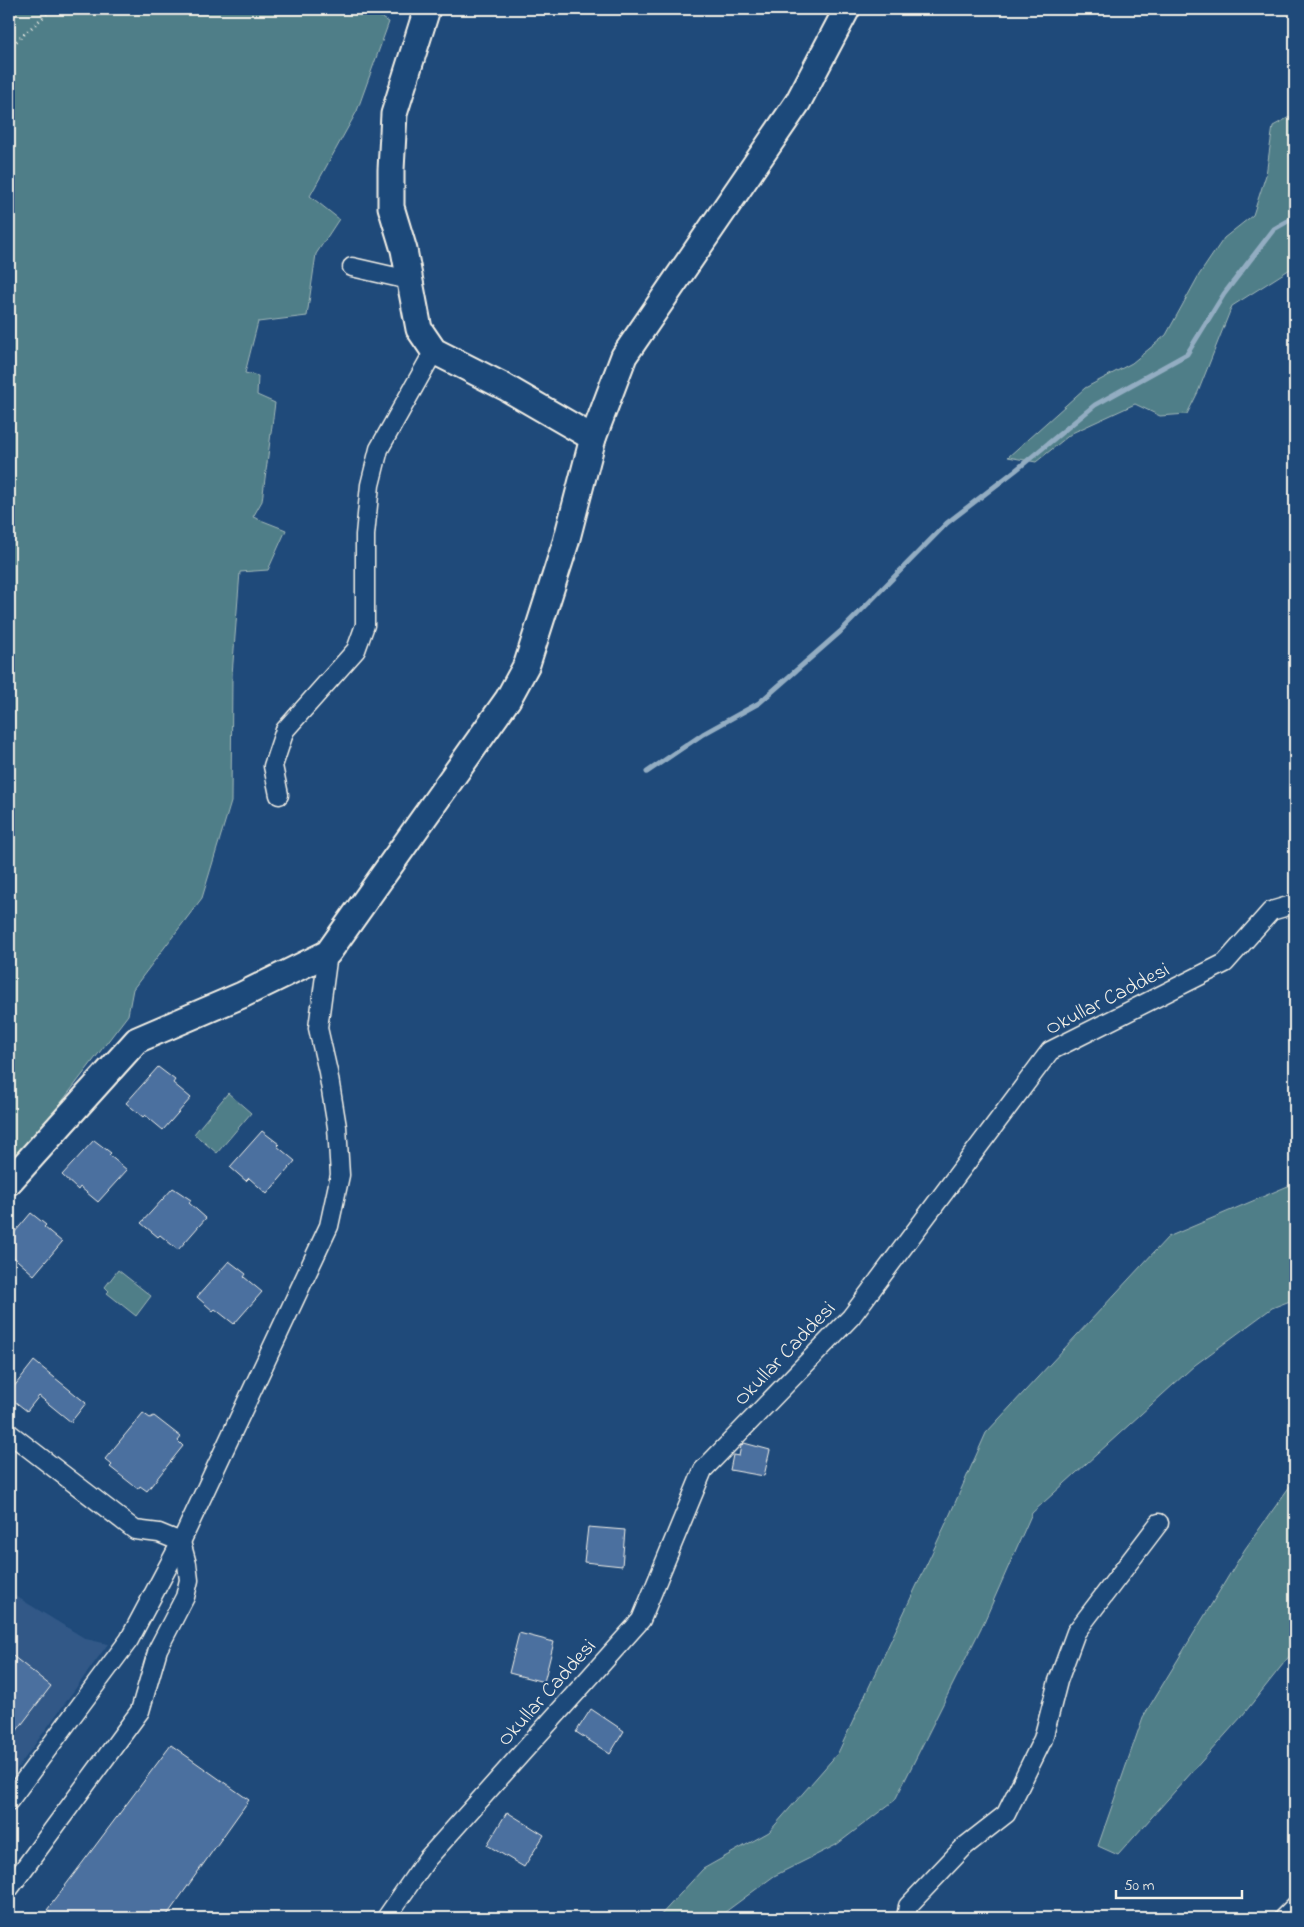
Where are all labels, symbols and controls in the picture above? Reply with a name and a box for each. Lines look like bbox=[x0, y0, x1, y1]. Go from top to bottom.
street label: Okullar Caddesi bbox=[1041, 956, 1175, 1044]
street label: Okullar Caddesi bbox=[728, 1295, 843, 1414]
street label: Okullar Caddesi bbox=[491, 1633, 604, 1754]
scale bar bbox=[1116, 1867, 1243, 1899]
text: 50 m bbox=[1124, 1875, 1155, 1897]

